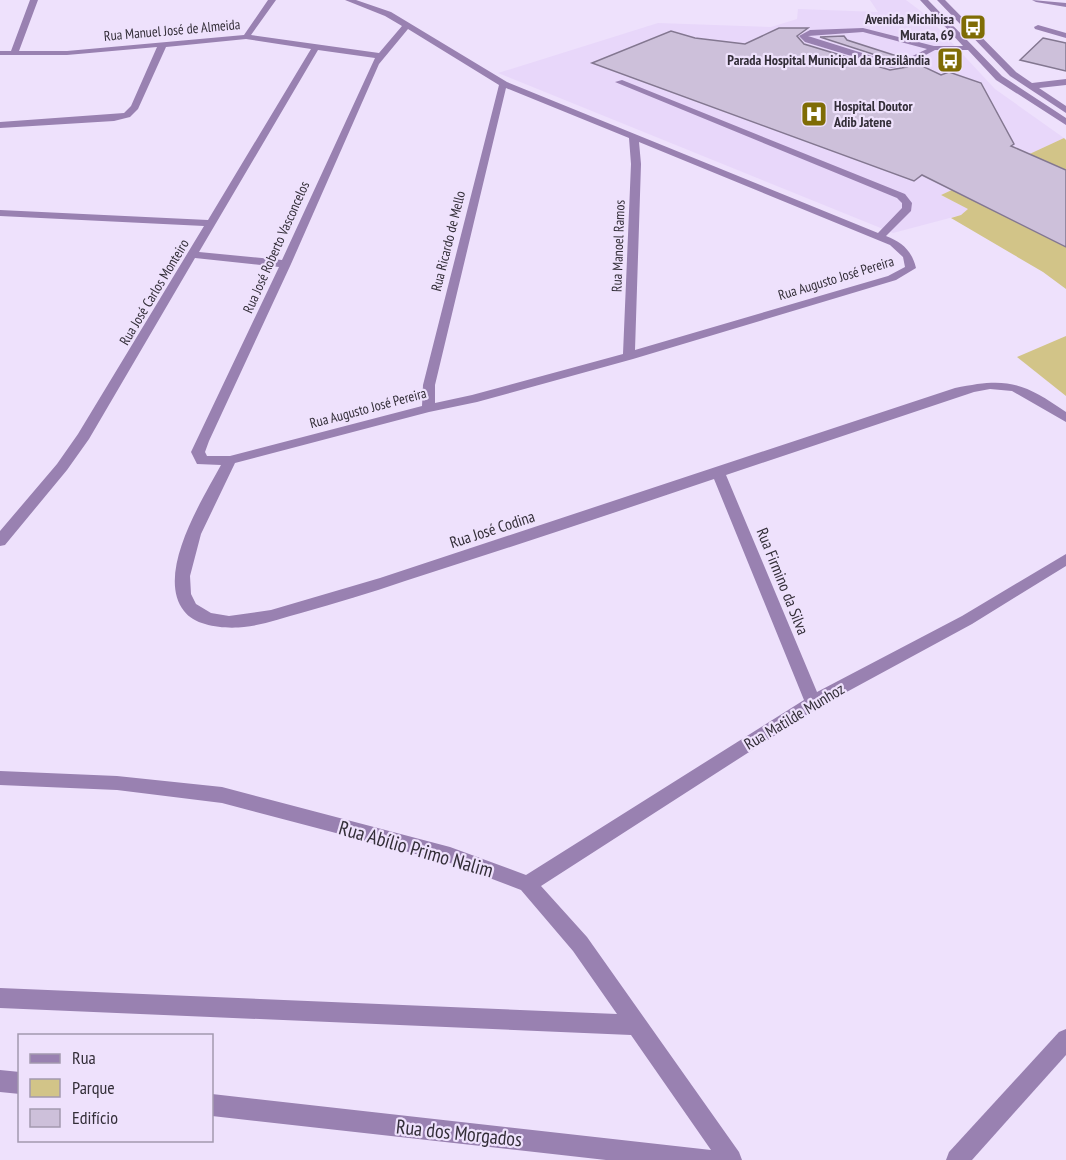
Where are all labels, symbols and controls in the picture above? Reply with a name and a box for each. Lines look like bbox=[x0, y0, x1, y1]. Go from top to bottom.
place label: Avenida Michihisa Murata, 69 bbox=[864, 10, 954, 44]
bus stop icon: Avenida Michihisa Murata, 69 bbox=[958, 12, 988, 42]
street label: Rua Manuel José de Almeida bbox=[103, 15, 241, 45]
bus stop icon: Parada Hospital Municipal da Brasilândia bbox=[935, 45, 965, 75]
place label: Parada Hospital Municipal da Brasilândia bbox=[727, 51, 930, 69]
place label: Hospital Doutor Adib Jatene bbox=[833, 97, 913, 131]
hospital icon: Hospital Doutor Adib Jatene bbox=[799, 99, 829, 129]
street label: Rua José Roberto Vasconcelos bbox=[239, 178, 313, 316]
street label: Rua Ricardo de Mello bbox=[427, 189, 469, 293]
street label: Rua Manoel Ramos bbox=[607, 199, 629, 292]
street label: Rua José Carlos Monteiro bbox=[115, 236, 193, 348]
street label: Rua Augusto José Pereira bbox=[776, 252, 896, 304]
street label: Rua Augusto José Pereira bbox=[308, 384, 428, 432]
street label: Rua José Codina bbox=[447, 506, 537, 552]
street label: Rua Firmino da Silva bbox=[752, 525, 814, 637]
street label: Rua Matilde Munhoz bbox=[740, 678, 848, 754]
street label: Rua Abílio Primo Nalim bbox=[336, 815, 496, 883]
legend bbox=[18, 1034, 213, 1142]
text: Rua bbox=[72, 1046, 96, 1069]
text: Parque bbox=[72, 1076, 115, 1099]
text: Edifício bbox=[72, 1106, 118, 1129]
street label: Rua dos Morgados bbox=[395, 1113, 523, 1153]

